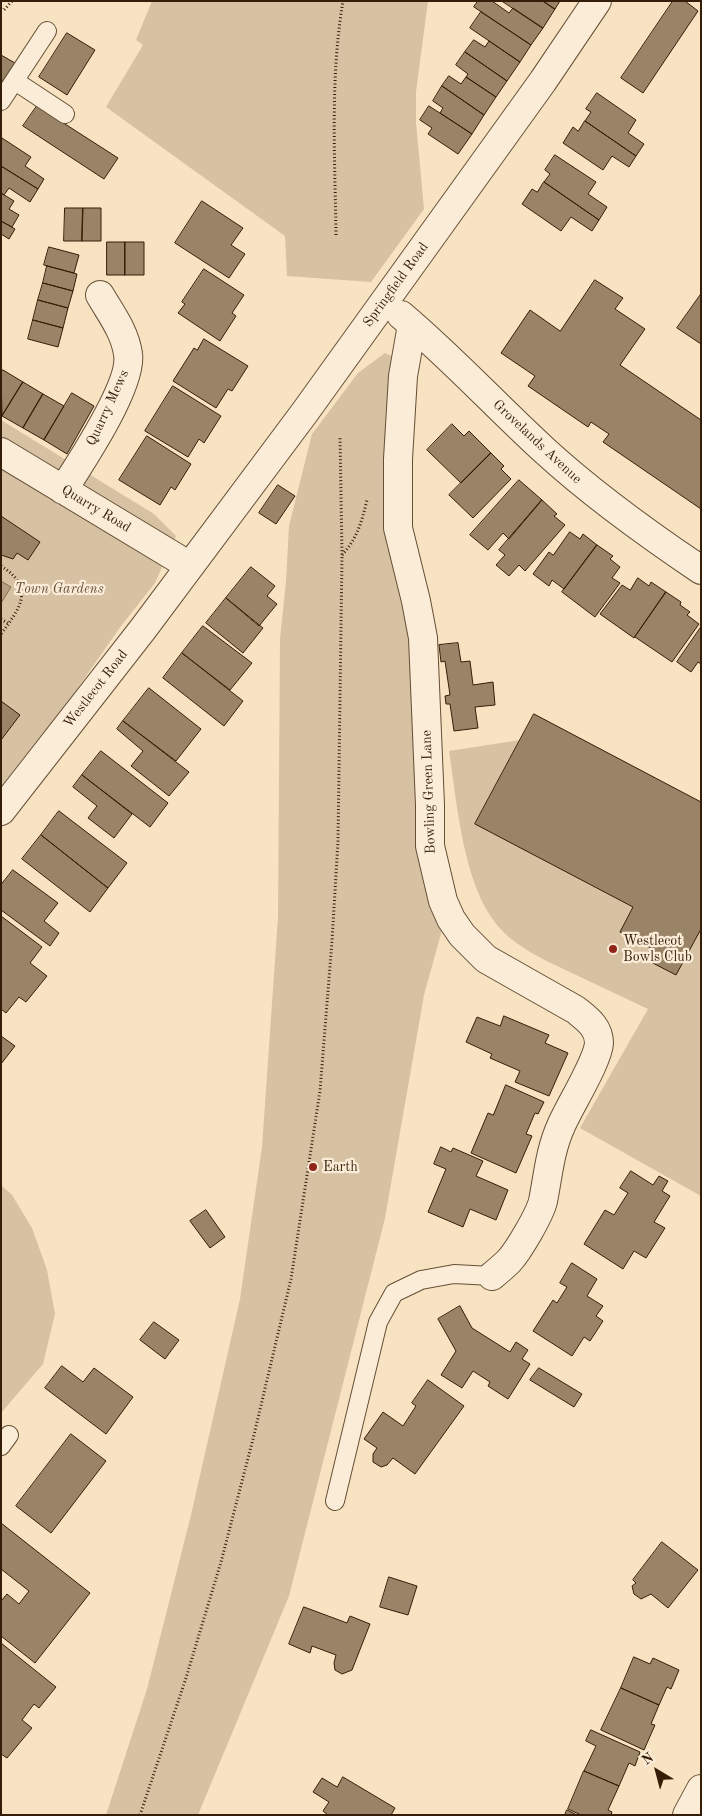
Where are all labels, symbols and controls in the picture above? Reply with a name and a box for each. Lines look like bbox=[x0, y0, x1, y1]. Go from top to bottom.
street label: Springfield Road bbox=[360, 239, 432, 331]
street label: Quarry Mews bbox=[83, 367, 133, 449]
street label: Grovelands Avenue bbox=[489, 397, 585, 487]
street label: Quarry Road bbox=[58, 482, 134, 536]
park label: Town Gardens bbox=[14, 581, 104, 597]
street label: Westlecot Road bbox=[60, 647, 132, 731]
street label: Bowling Green Lane bbox=[418, 730, 440, 854]
place label: Westlecot Bowls Club bbox=[623, 933, 692, 966]
marker: Westlecot Bowls Club bbox=[607, 943, 619, 955]
place label: Earth bbox=[323, 1159, 358, 1175]
marker: Earth bbox=[307, 1161, 319, 1173]
north arrow bbox=[632, 1746, 682, 1796]
text: N bbox=[639, 1750, 656, 1768]

